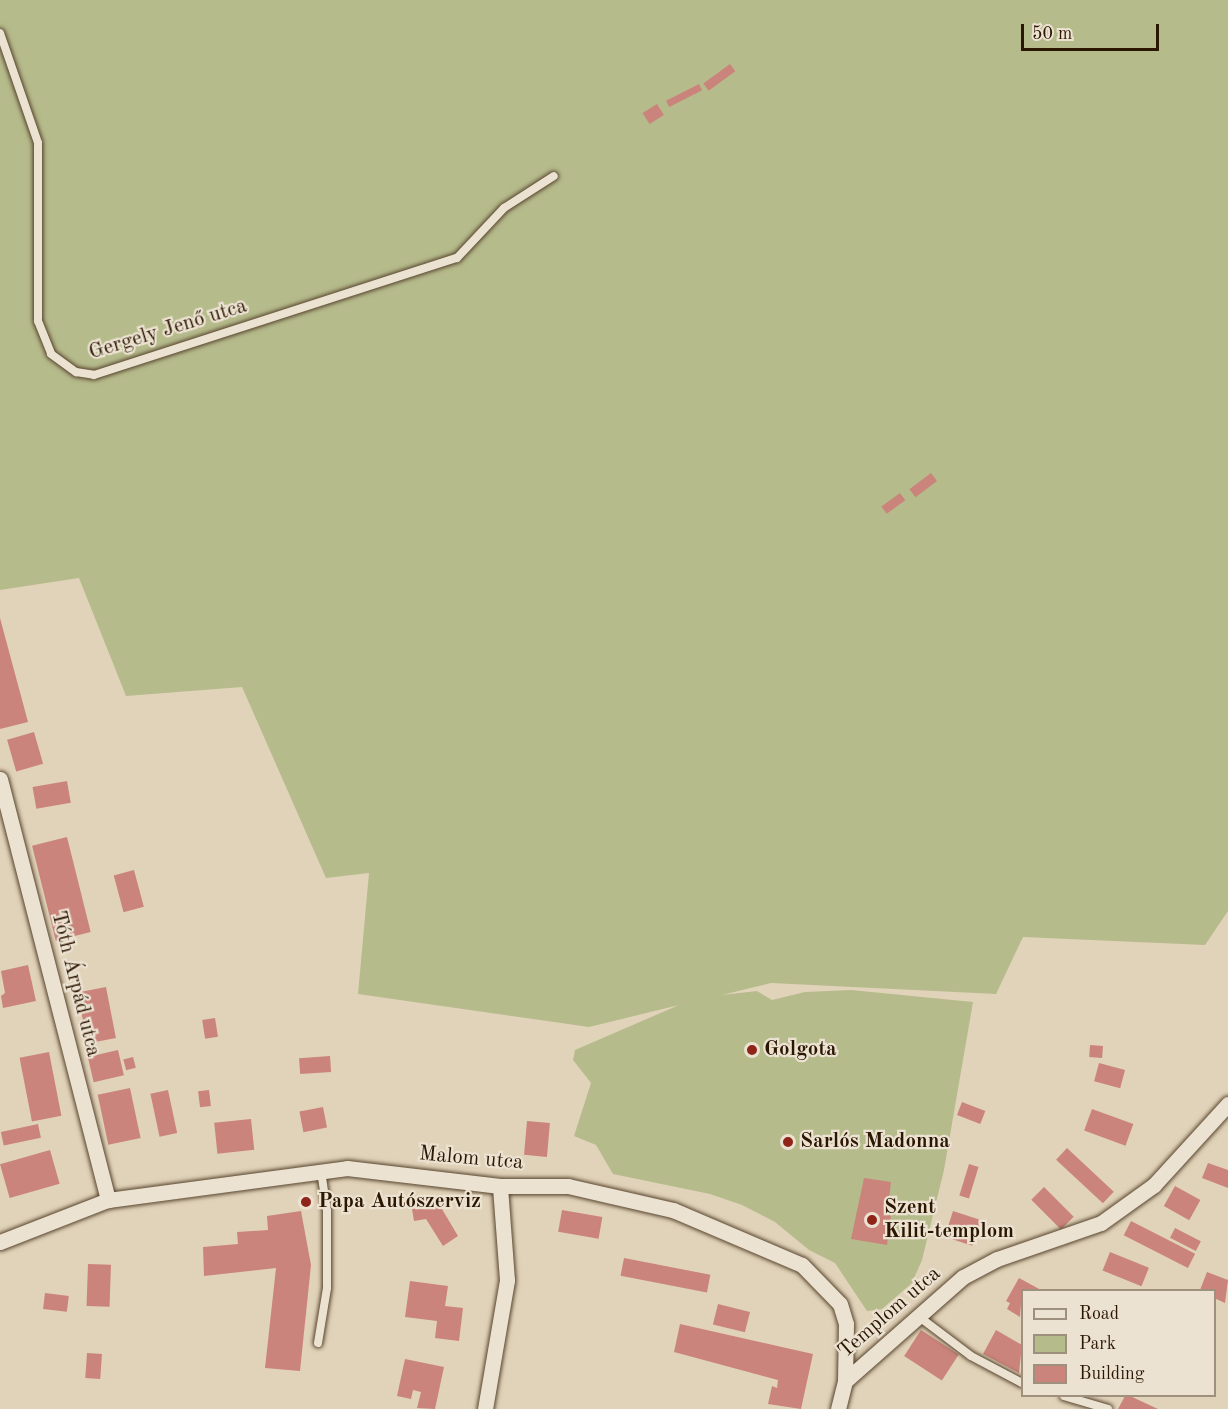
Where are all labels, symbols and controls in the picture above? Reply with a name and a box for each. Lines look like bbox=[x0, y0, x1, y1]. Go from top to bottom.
scale bar bbox=[1024, 12, 1162, 50]
text: 50 m bbox=[1032, 25, 1072, 43]
street label: Gergely Jenő utca bbox=[86, 294, 250, 366]
street label: Tóth Árpád utca bbox=[45, 908, 105, 1060]
place label: Golgota bbox=[764, 1037, 837, 1063]
marker: Golgota bbox=[745, 1043, 759, 1057]
place label: Sarlós Madonna bbox=[800, 1129, 950, 1155]
marker: Sarlós Madonna bbox=[781, 1135, 795, 1149]
street label: Malom utca bbox=[418, 1142, 524, 1176]
place label: Papa Autószerviz bbox=[318, 1189, 481, 1215]
marker: Papa Autószerviz bbox=[299, 1195, 313, 1209]
place label: Szent Kilit-templom bbox=[884, 1195, 1014, 1245]
marker: Szent Kilit-templom bbox=[865, 1213, 879, 1227]
street label: Templom utca bbox=[834, 1262, 946, 1364]
legend bbox=[1021, 1289, 1216, 1397]
text: Road bbox=[1079, 1305, 1119, 1323]
text: Park bbox=[1079, 1335, 1116, 1353]
text: Building bbox=[1079, 1365, 1144, 1383]

